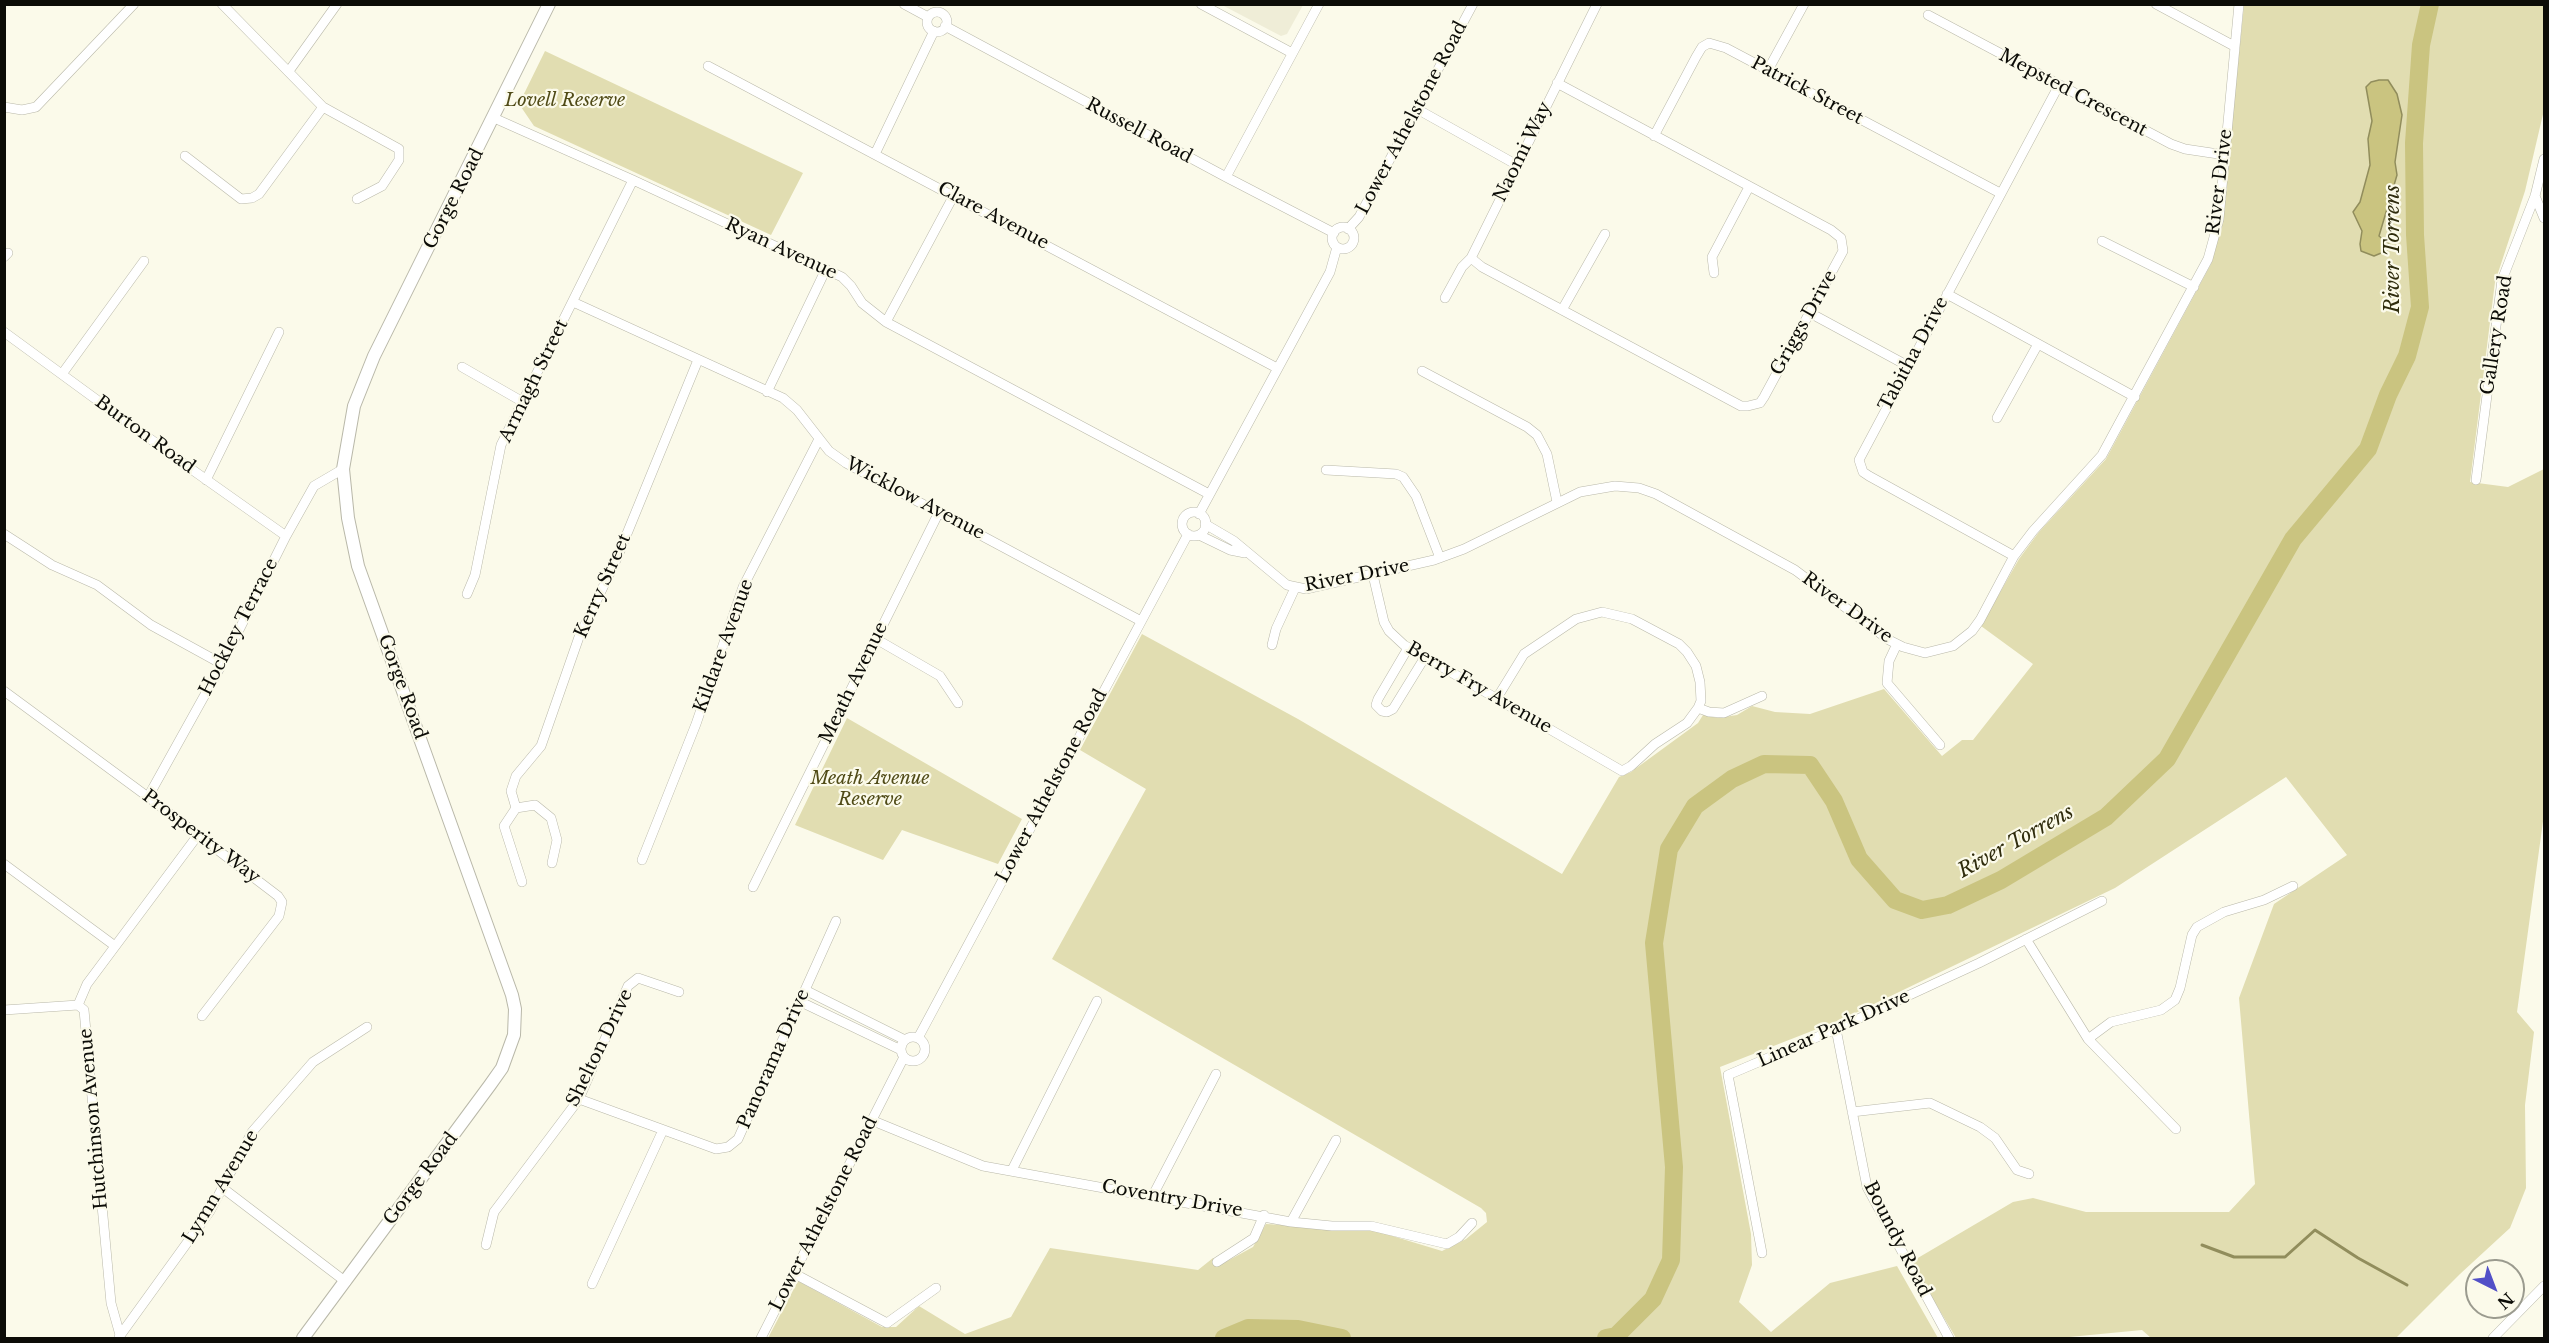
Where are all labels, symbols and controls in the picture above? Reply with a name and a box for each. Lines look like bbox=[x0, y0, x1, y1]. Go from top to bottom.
street label: Lower Athelstone Road bbox=[1352, 18, 1472, 218]
street label: Mepsted Crescent bbox=[1995, 45, 2151, 141]
street label: Patrick Street bbox=[1747, 52, 1867, 130]
park label: Lovell Reserve bbox=[505, 90, 625, 112]
street label: Russell Road bbox=[1082, 94, 1196, 168]
street label: Naomi Way bbox=[1489, 98, 1557, 206]
street label: River Drive bbox=[2203, 128, 2237, 236]
street label: Gorge Road bbox=[419, 145, 489, 253]
street label: Clare Avenue bbox=[934, 178, 1052, 254]
water label: River Torrens bbox=[2381, 185, 2405, 313]
street label: Ryan Avenue bbox=[722, 214, 840, 284]
street label: Griggs Drive bbox=[1766, 267, 1842, 379]
street label: Gallery Road bbox=[2477, 274, 2517, 396]
street label: Tabitha Drive bbox=[1875, 293, 1953, 415]
street label: Armagh Street bbox=[495, 316, 573, 446]
street label: Burton Road bbox=[91, 391, 199, 479]
street label: Wicklow Avenue bbox=[842, 453, 988, 545]
street label: Kerry Street bbox=[570, 530, 636, 642]
street label: Hockley Terrace bbox=[195, 555, 283, 699]
street label: River Drive bbox=[1303, 555, 1411, 597]
street label: River Drive bbox=[1798, 568, 1896, 648]
street label: Kildare Avenue bbox=[690, 576, 758, 716]
street label: Meath Avenue bbox=[815, 619, 893, 747]
street label: Gorge Road bbox=[373, 632, 431, 742]
street label: Berry Fry Avenue bbox=[1403, 638, 1555, 738]
street label: Lower Athelstone Road bbox=[992, 686, 1112, 886]
park label: Meath Avenue Reserve bbox=[810, 768, 930, 810]
street label: Prosperity Way bbox=[138, 786, 264, 888]
water label: River Torrens bbox=[1954, 800, 2078, 884]
street label: Shelton Drive bbox=[562, 986, 638, 1110]
street label: Panorama Drive bbox=[733, 986, 815, 1132]
street label: Linear Park Drive bbox=[1755, 986, 1913, 1072]
street label: Hutchinson Avenue bbox=[75, 1028, 113, 1210]
street label: Lower Athelstone Road bbox=[766, 1113, 882, 1315]
street label: Lymn Avenue bbox=[179, 1126, 263, 1248]
street label: Gorge Road bbox=[379, 1129, 463, 1229]
street label: Coventry Drive bbox=[1100, 1176, 1244, 1222]
street label: Boundy Road bbox=[1859, 1178, 1935, 1300]
north arrow bbox=[2465, 1259, 2525, 1319]
text: N bbox=[2493, 1288, 2518, 1313]

